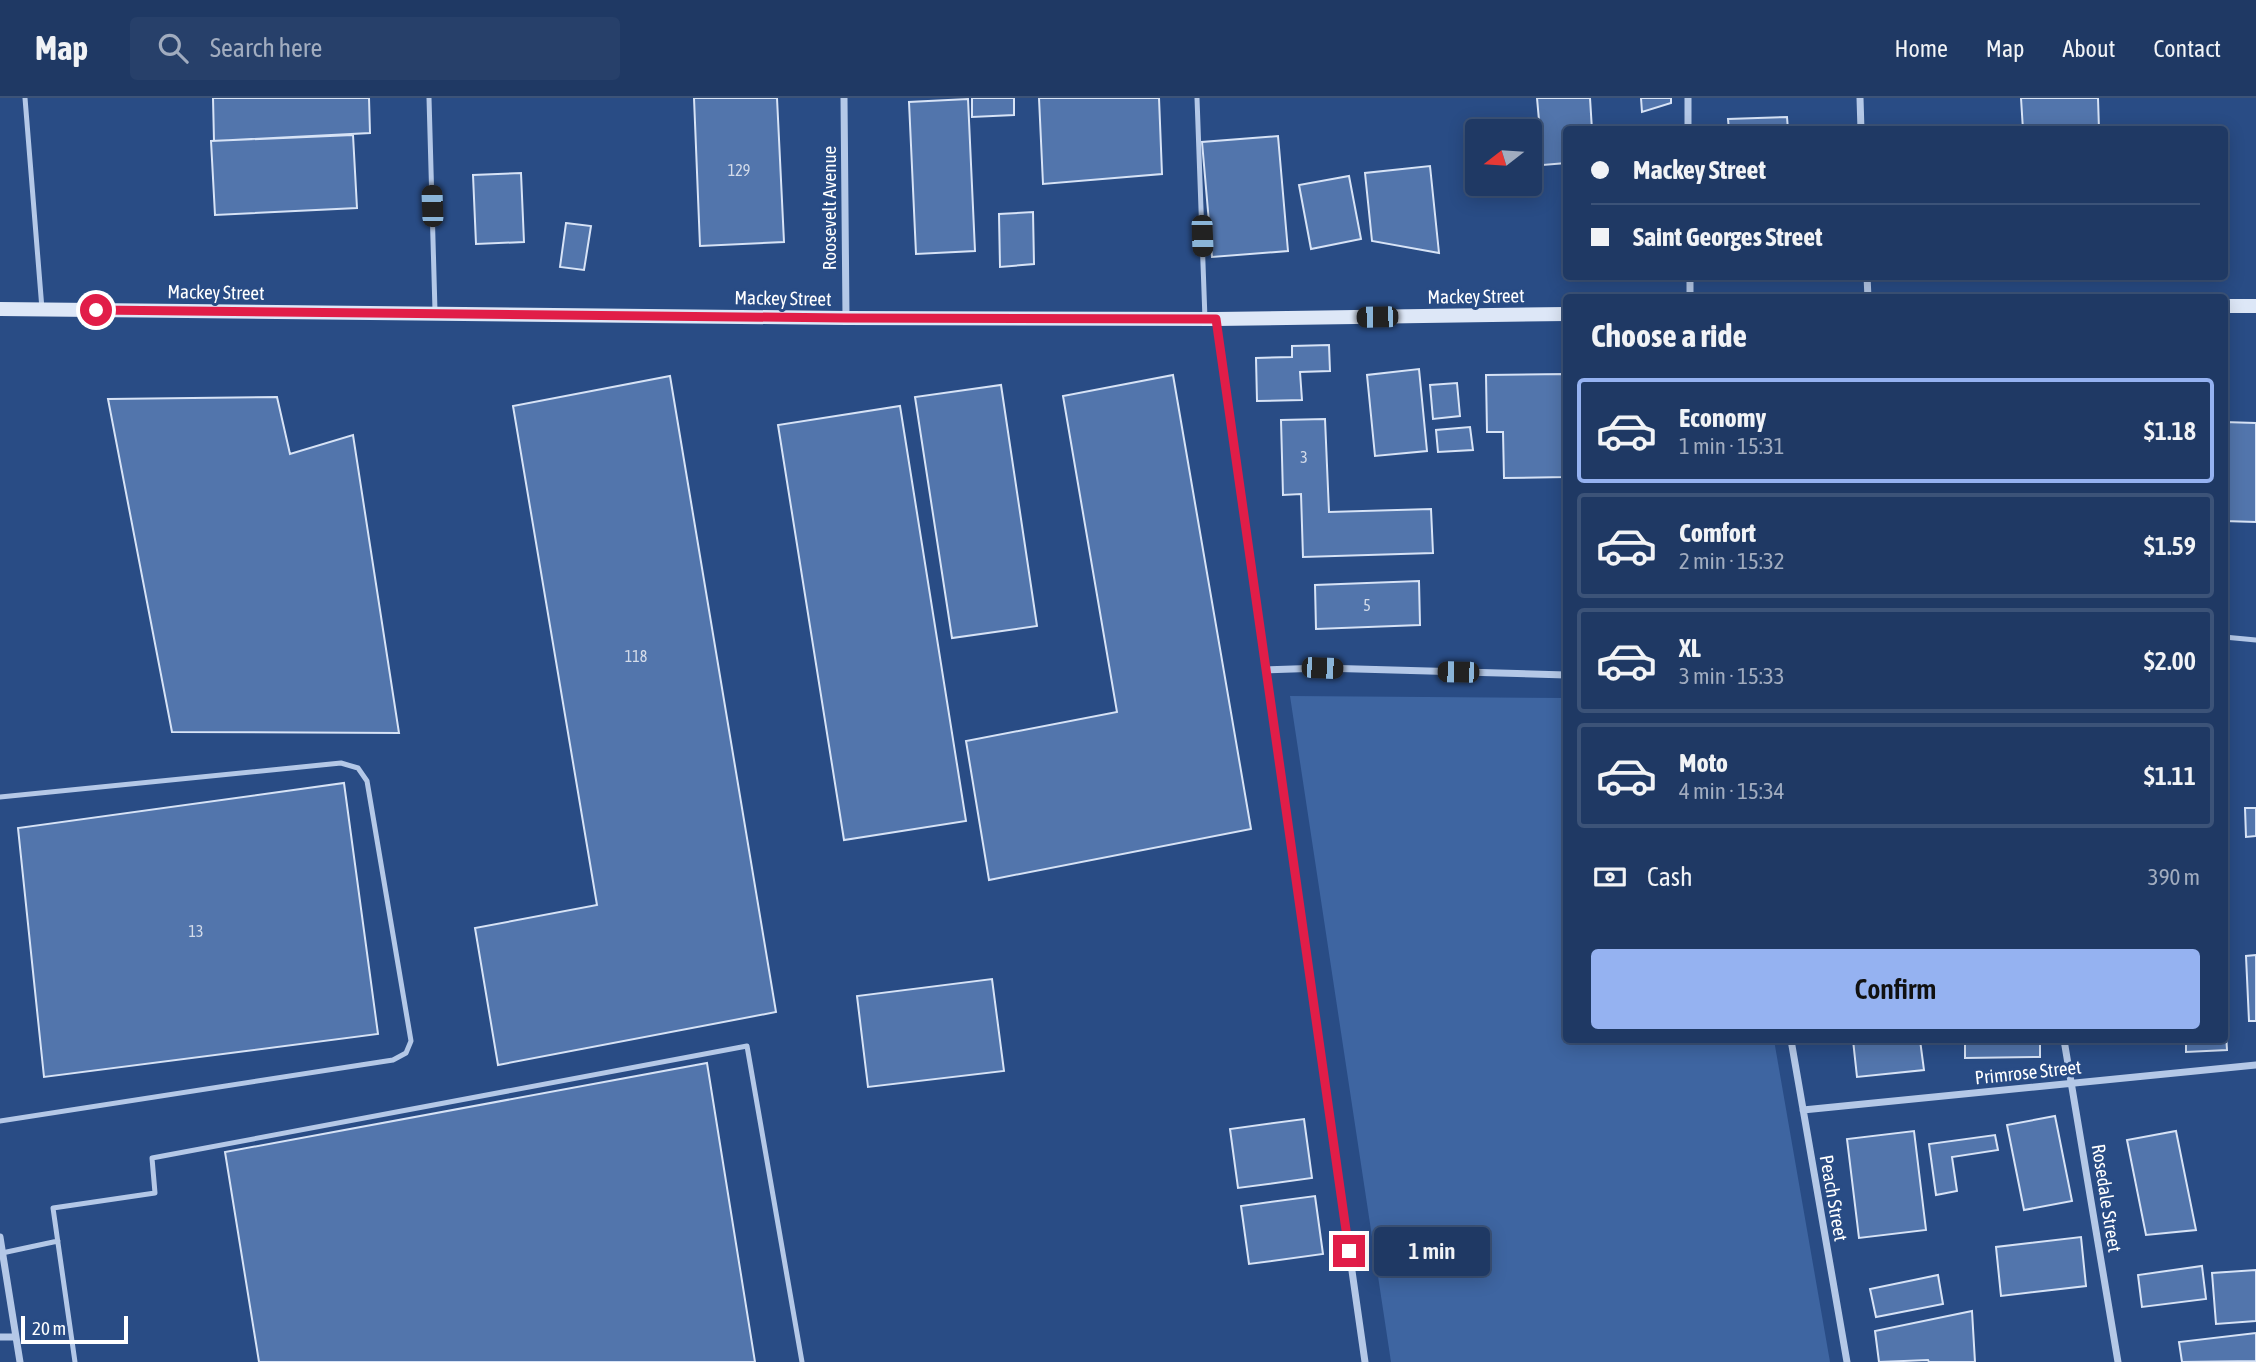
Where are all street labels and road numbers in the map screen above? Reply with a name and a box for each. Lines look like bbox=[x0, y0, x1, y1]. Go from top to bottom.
street label: Roosevelt Avenue bbox=[818, 146, 840, 270]
street label: Mackey Street bbox=[167, 280, 265, 304]
street label: Mackey Street bbox=[1427, 284, 1525, 308]
street label: Mackey Street bbox=[734, 286, 832, 310]
street label: Primrose Street bbox=[1974, 1055, 2082, 1089]
street label: Rosedale Street bbox=[2088, 1142, 2126, 1254]
street label: Peach Street bbox=[1816, 1153, 1852, 1243]

